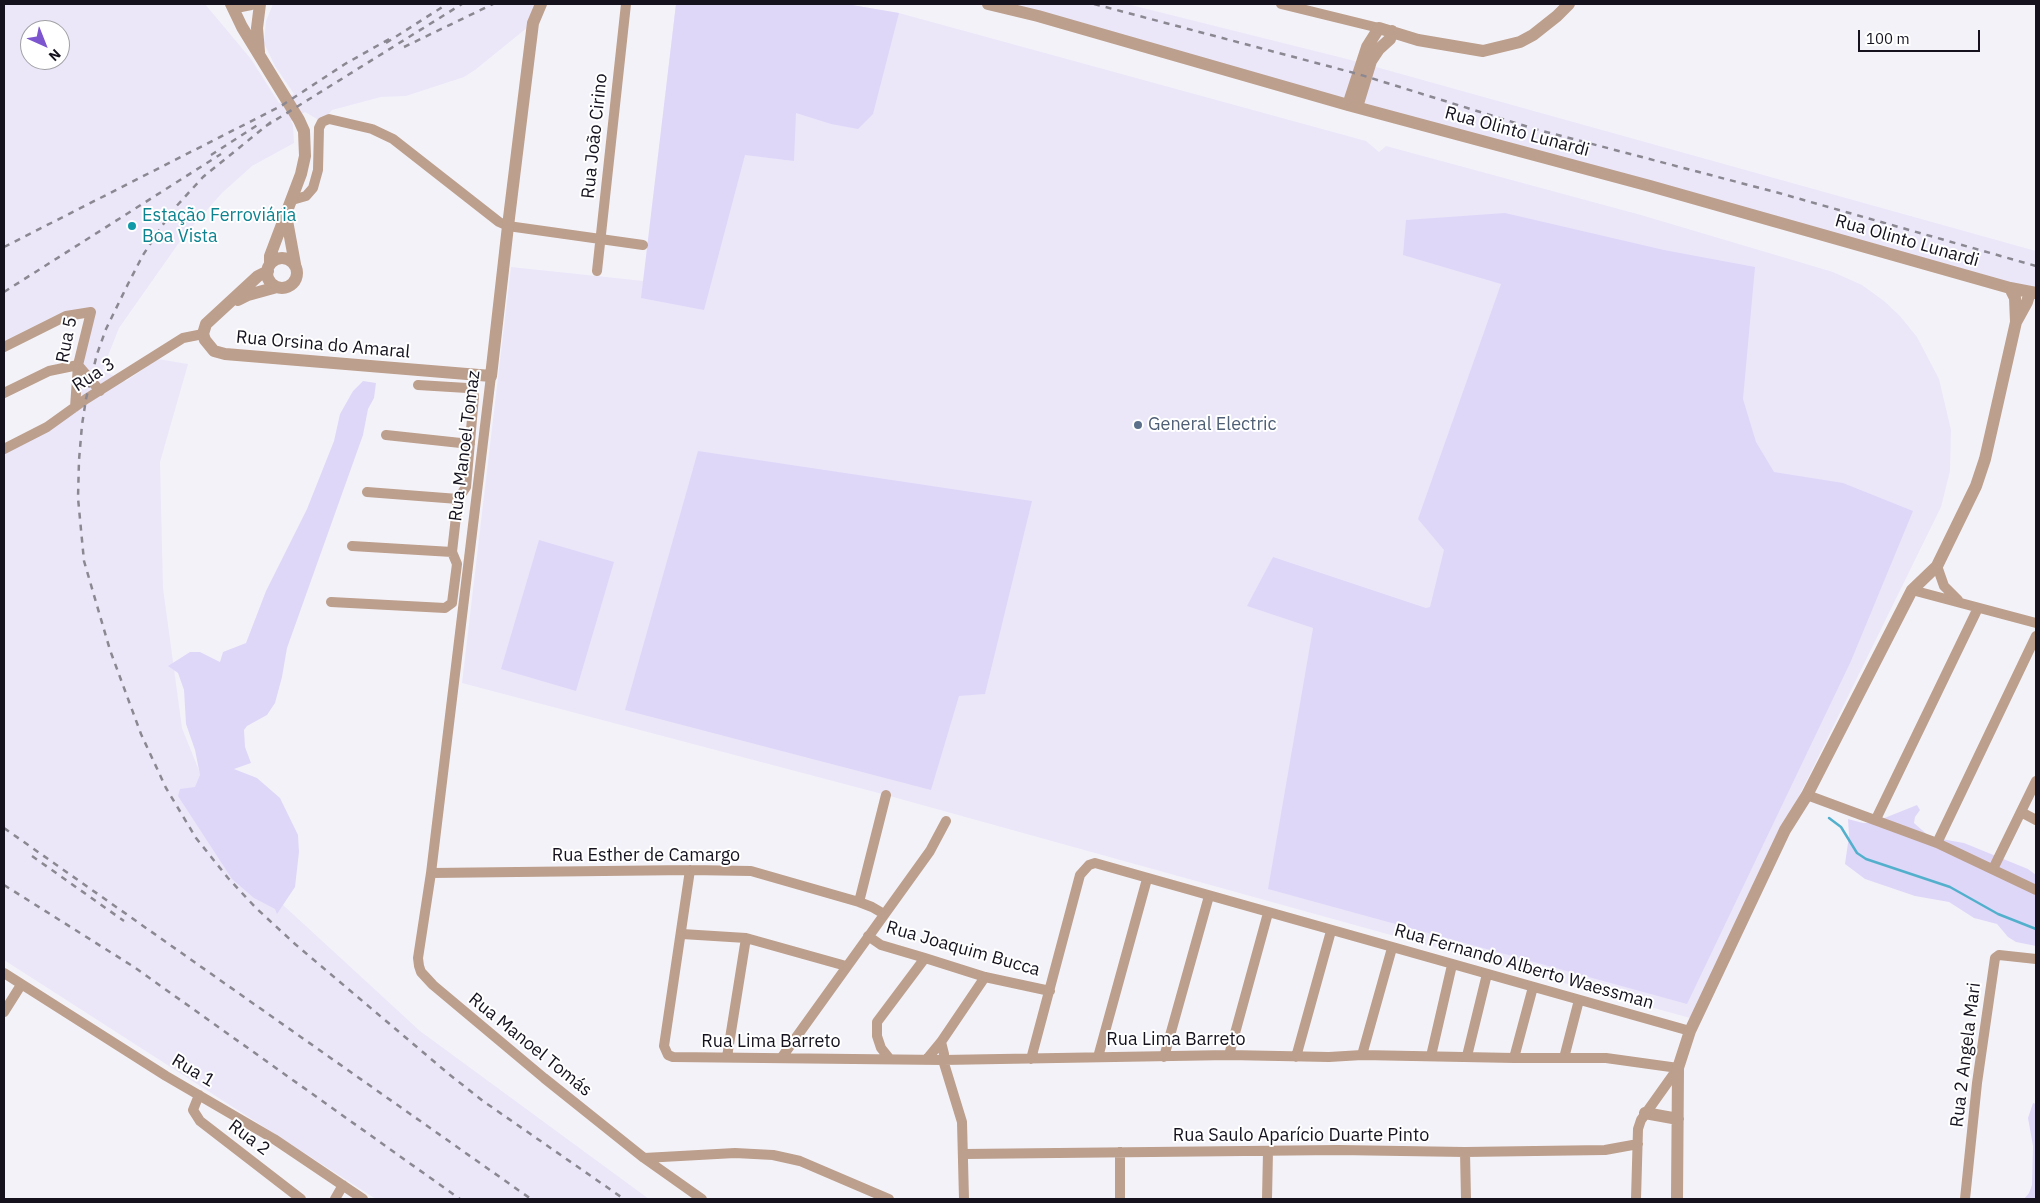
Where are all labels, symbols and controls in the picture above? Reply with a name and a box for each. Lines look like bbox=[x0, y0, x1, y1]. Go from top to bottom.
north arrow bbox=[20, 20, 70, 70]
scale bar bbox=[1860, 20, 1982, 52]
text: 100 m bbox=[1866, 29, 1910, 48]
text: N bbox=[45, 45, 65, 65]
street label: Rua João Cirino bbox=[578, 72, 612, 200]
street label: Rua Olinto Lunardi bbox=[1442, 102, 1592, 162]
place label: Estação Ferroviária Boa Vista bbox=[142, 205, 296, 248]
street label: Rua Olinto Lunardi bbox=[1832, 210, 1982, 272]
marker: Estação Ferroviária Boa Vista bbox=[126, 220, 138, 232]
street label: Rua 5 bbox=[52, 315, 82, 365]
street label: Rua Orsina do Amaral bbox=[235, 327, 411, 363]
street label: Rua 3 bbox=[69, 353, 119, 397]
street label: Rua Manoel Tomaz bbox=[445, 369, 485, 523]
place label: General Electric bbox=[1148, 414, 1277, 436]
marker: General Electric bbox=[1132, 419, 1144, 431]
street label: Rua Esther de Camargo bbox=[552, 845, 740, 867]
street label: Rua Joaquim Bucca bbox=[884, 917, 1042, 981]
street label: Rua Fernando Alberto Waessman bbox=[1392, 920, 1656, 1014]
street label: Rua 2 Angela Mari bbox=[1946, 981, 1986, 1129]
street label: Rua Manoel Tomás bbox=[464, 989, 596, 1101]
street label: Rua Lima Barreto bbox=[1106, 1029, 1246, 1051]
street label: Rua Lima Barreto bbox=[701, 1031, 841, 1053]
street label: Rua 1 bbox=[168, 1050, 218, 1092]
street label: Rua 2 bbox=[224, 1115, 274, 1161]
street label: Rua Saulo Aparício Duarte Pinto bbox=[1173, 1125, 1429, 1147]

